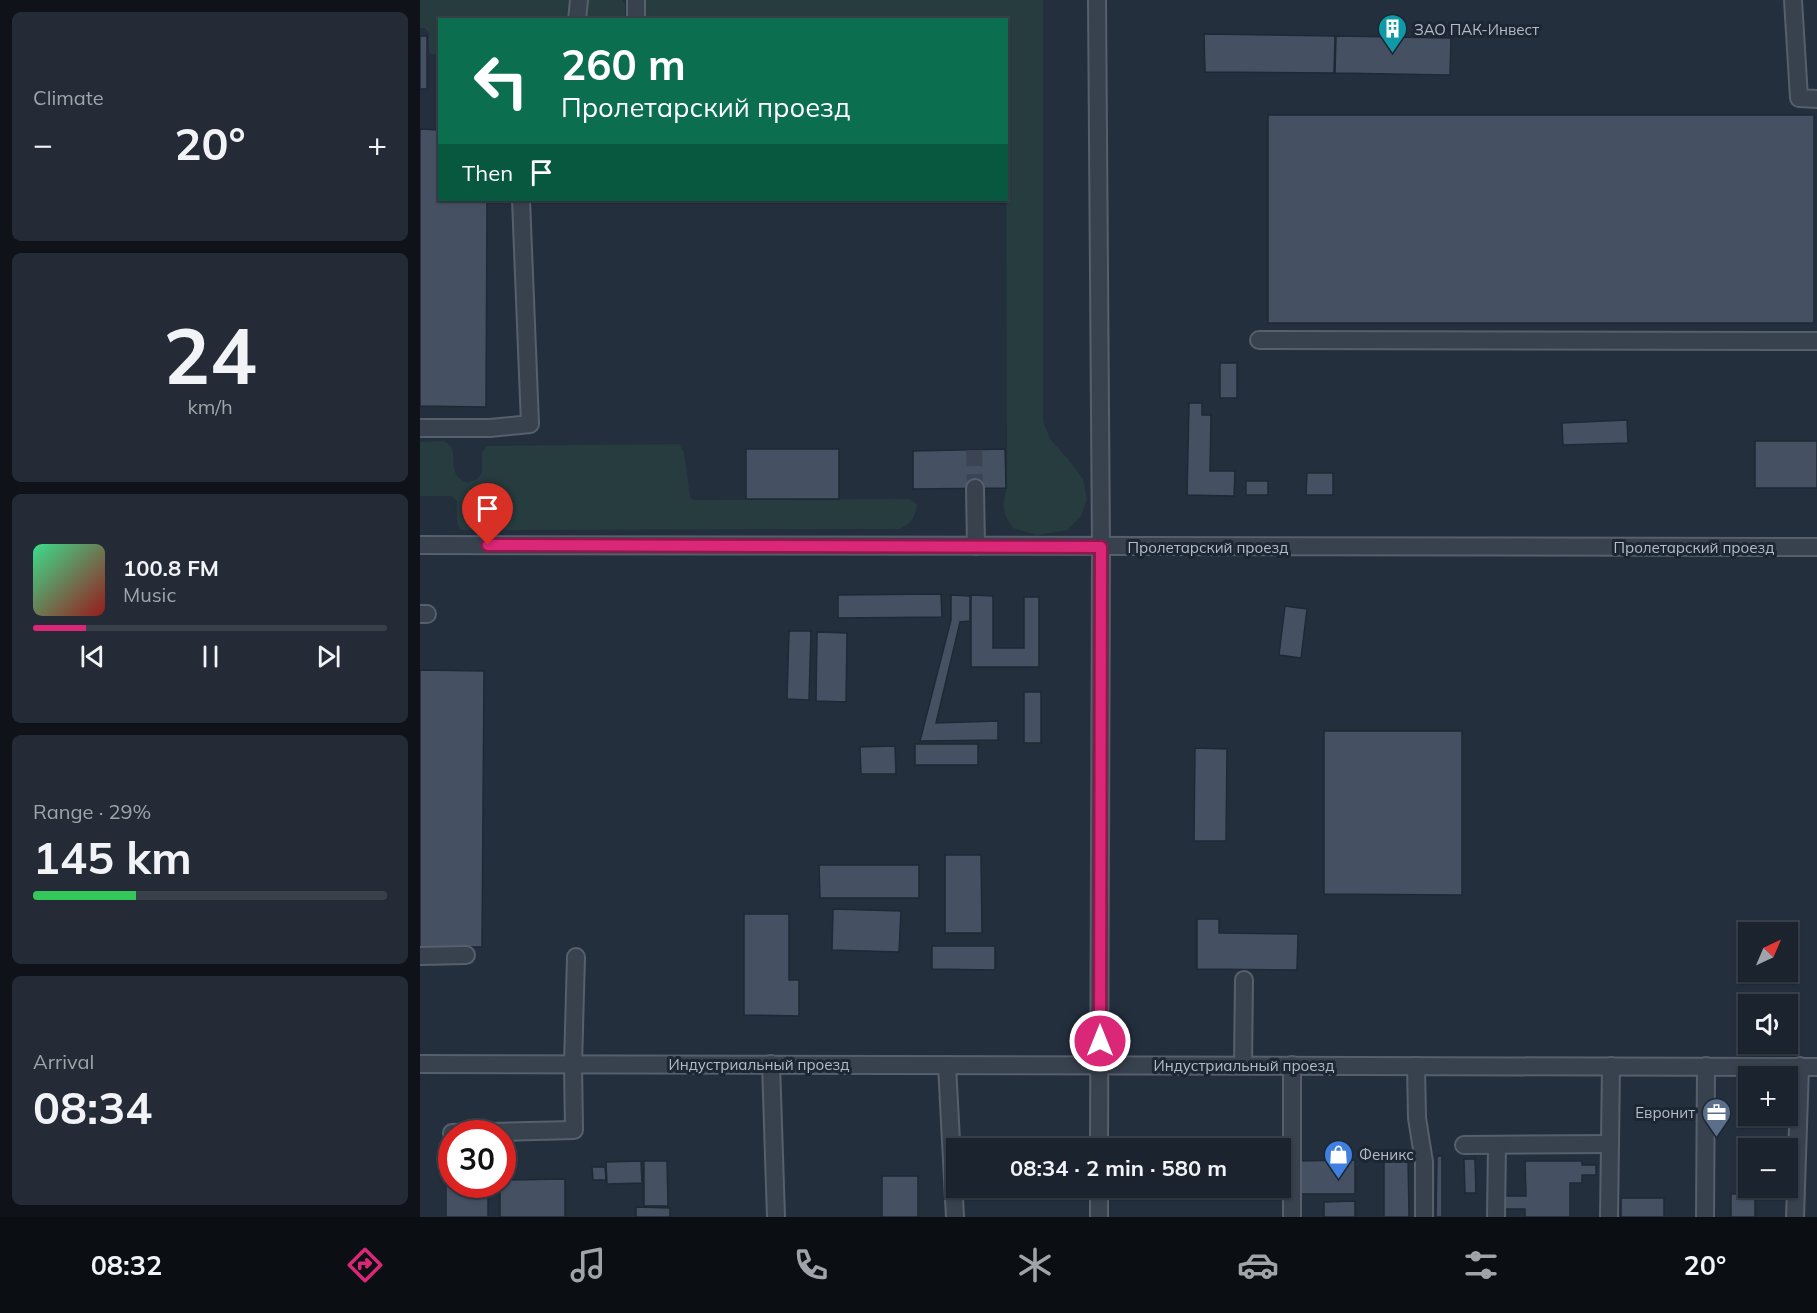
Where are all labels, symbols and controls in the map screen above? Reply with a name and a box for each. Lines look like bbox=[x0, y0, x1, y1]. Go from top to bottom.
building icon: ЗАО ПАК-Инвест bbox=[1377, 13, 1409, 55]
place label: ЗАО ПАК-Инвест bbox=[1414, 20, 1539, 39]
text: 260 m bbox=[561, 38, 686, 91]
icon: left bbox=[462, 42, 540, 120]
text: Climate bbox=[33, 85, 104, 110]
text: Пролетарский проезд bbox=[561, 90, 851, 124]
text: 20° bbox=[174, 115, 246, 171]
text: − bbox=[33, 123, 53, 164]
text: + bbox=[367, 123, 387, 164]
icon: arrive bbox=[525, 156, 558, 189]
text: Then bbox=[462, 159, 513, 187]
text: 24 bbox=[163, 306, 257, 404]
text: km/h bbox=[187, 394, 233, 419]
pin bbox=[462, 483, 513, 545]
icon: arrive bbox=[471, 492, 504, 525]
street label: Пролетарский проезд bbox=[1128, 538, 1288, 557]
street label: Пролетарский проезд bbox=[1614, 538, 1774, 557]
text: 100.8 FM bbox=[123, 554, 219, 582]
text: Music bbox=[123, 582, 176, 607]
icon: previous bbox=[76, 640, 109, 673]
icon: pause bbox=[194, 640, 227, 673]
icon: next bbox=[312, 640, 345, 673]
text: Range · 29% bbox=[33, 799, 151, 824]
text: 145 km bbox=[33, 829, 192, 885]
north arrow bbox=[1738, 922, 1798, 982]
map controls bbox=[1738, 922, 1798, 1198]
button: sound bbox=[1738, 994, 1798, 1054]
position arrow bbox=[1068, 1009, 1132, 1073]
text: Arrival bbox=[33, 1049, 94, 1074]
street label: Индустриальный проезд bbox=[669, 1055, 849, 1074]
street label: Индустриальный проезд bbox=[1154, 1056, 1334, 1075]
button: + bbox=[1738, 1066, 1798, 1126]
text: 08:34 bbox=[33, 1079, 152, 1135]
office icon: Евронит bbox=[1700, 1096, 1732, 1138]
place label: Евронит bbox=[1635, 1103, 1695, 1122]
speed limit sign: 30 bbox=[438, 1120, 516, 1198]
shop icon: Феникс bbox=[1322, 1138, 1354, 1180]
button: − bbox=[1738, 1138, 1798, 1198]
place label: Феникс bbox=[1359, 1145, 1414, 1164]
text: 08:34 · 2 min · 580 m bbox=[1010, 1154, 1227, 1182]
icon: directions bbox=[344, 1244, 386, 1286]
icon: music bbox=[567, 1244, 609, 1286]
icon: phone bbox=[790, 1244, 832, 1286]
icon: climate bbox=[1014, 1244, 1056, 1286]
icon: car bbox=[1237, 1244, 1279, 1286]
icon: filters bbox=[1460, 1244, 1502, 1286]
text: 08:32 bbox=[91, 1248, 162, 1282]
text: 20° bbox=[1684, 1248, 1726, 1282]

